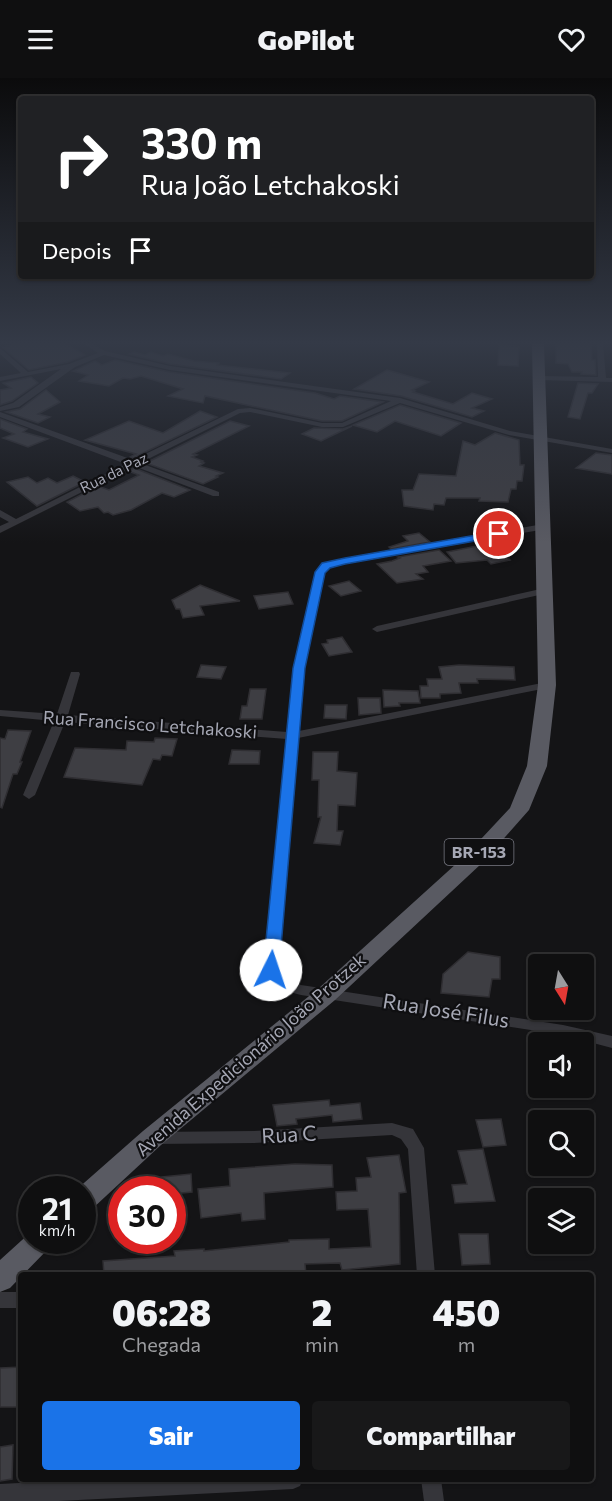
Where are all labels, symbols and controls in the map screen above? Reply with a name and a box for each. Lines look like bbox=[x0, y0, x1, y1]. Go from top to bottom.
icon: menu bbox=[24, 23, 57, 56]
text: GoPilot bbox=[258, 23, 354, 56]
icon: heart bbox=[555, 23, 588, 56]
text: 330 m bbox=[141, 116, 262, 168]
icon: right bbox=[42, 120, 120, 198]
text: Rua João Letchakoski bbox=[141, 168, 400, 201]
icon: arrive bbox=[124, 234, 157, 267]
text: Depois bbox=[42, 237, 112, 264]
street label: Rua da Paz bbox=[77, 448, 150, 496]
pin bbox=[473, 508, 524, 559]
icon: arrive bbox=[482, 517, 515, 550]
street label: Rua Francisco Letchakoski bbox=[42, 706, 258, 742]
road number: BR-153 bbox=[444, 839, 514, 865]
position arrow bbox=[239, 938, 303, 1002]
street label: Avenida Expedicionário João Protzek bbox=[131, 948, 370, 1160]
north arrow bbox=[528, 954, 594, 1020]
map controls bbox=[528, 954, 594, 1254]
street label: Rua José Filus bbox=[381, 987, 511, 1032]
button: sound bbox=[528, 1032, 594, 1098]
button: search bbox=[528, 1110, 594, 1176]
street label: Rua C bbox=[261, 1120, 317, 1147]
speed limit sign: 30 bbox=[108, 1176, 186, 1254]
button: layers bbox=[528, 1188, 594, 1254]
text: 21 bbox=[42, 1189, 72, 1226]
text: km/h bbox=[39, 1221, 75, 1239]
text: 06:28 bbox=[112, 1289, 211, 1333]
text: 2 bbox=[312, 1289, 332, 1333]
text: 450 bbox=[433, 1289, 500, 1333]
text: Chegada bbox=[122, 1332, 201, 1356]
text: min bbox=[305, 1332, 339, 1356]
text: m bbox=[458, 1332, 475, 1356]
button: Sair bbox=[42, 1401, 300, 1470]
button: Compartilhar bbox=[312, 1401, 570, 1470]

